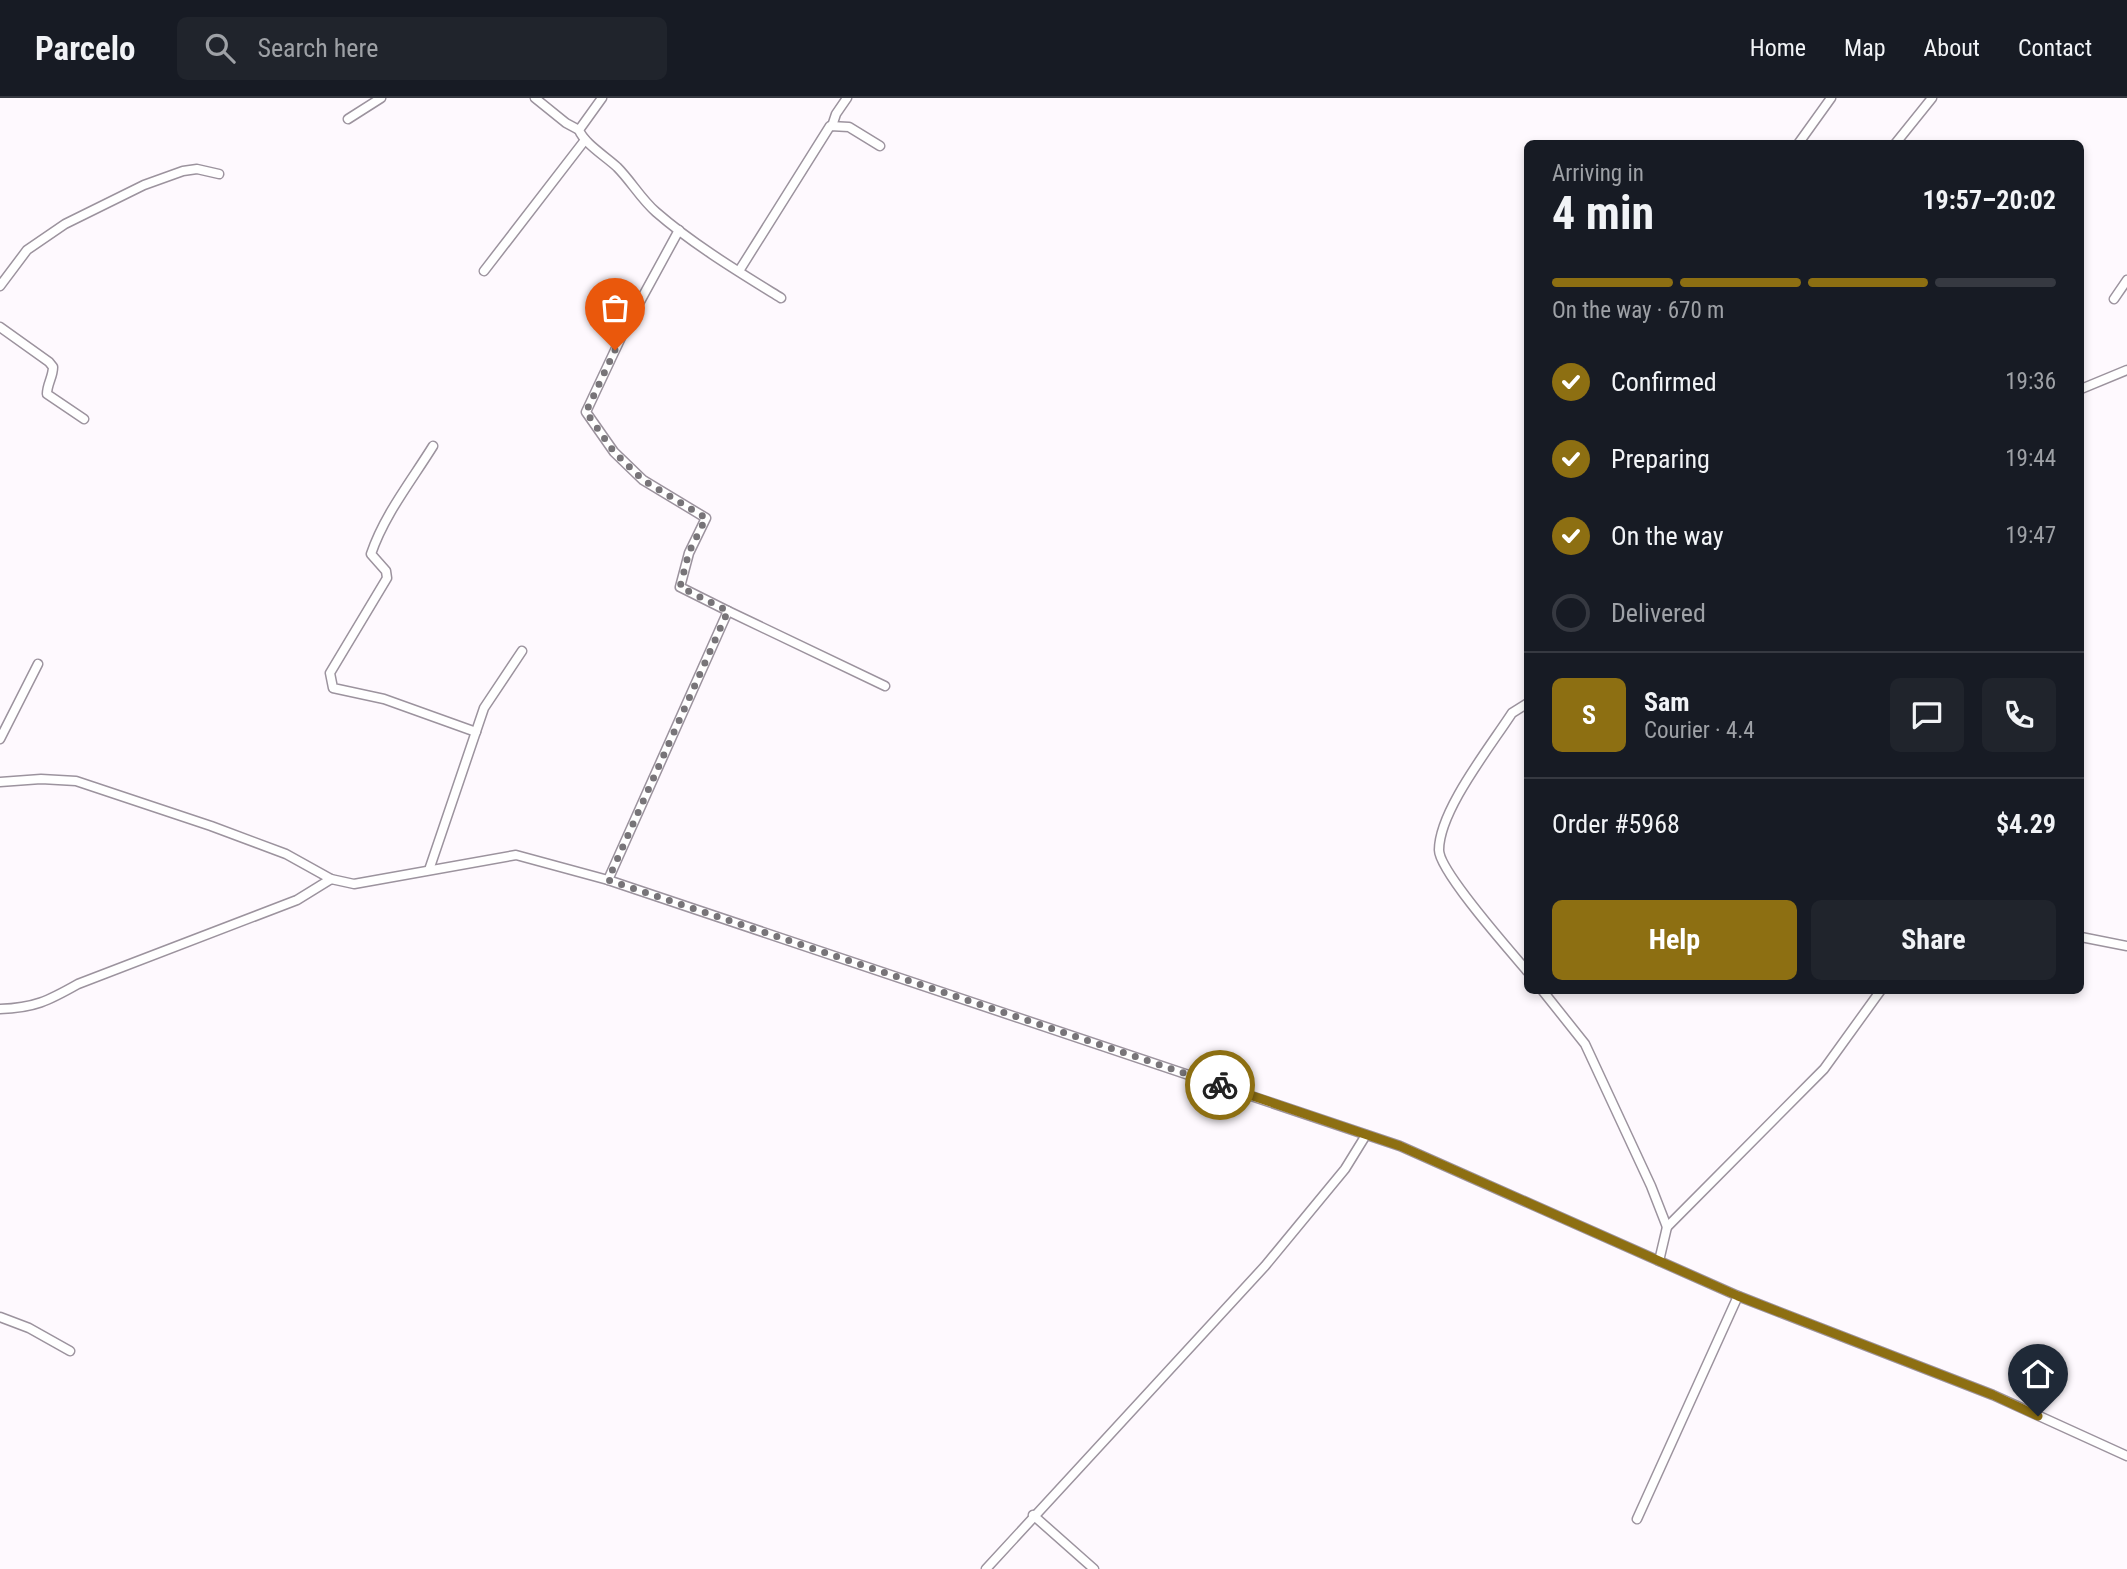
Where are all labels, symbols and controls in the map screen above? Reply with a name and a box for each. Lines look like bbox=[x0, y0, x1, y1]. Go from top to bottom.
search box bbox=[177, 17, 667, 80]
text: Parcelo bbox=[35, 29, 135, 68]
icon: search bbox=[201, 29, 239, 67]
text: Search here bbox=[257, 33, 378, 63]
text: Home bbox=[1750, 34, 1806, 62]
text: Map bbox=[1844, 34, 1886, 62]
text: About bbox=[1924, 34, 1980, 62]
text: Contact bbox=[2018, 34, 2092, 62]
text: Arriving in bbox=[1552, 160, 1644, 187]
text: 19:57–20:02 bbox=[1922, 185, 2056, 215]
text: 4 min bbox=[1552, 186, 1654, 240]
pin bbox=[585, 278, 645, 350]
icon: bag bbox=[596, 289, 634, 327]
text: On the way · 670 m bbox=[1552, 297, 1724, 324]
icon: check bbox=[1552, 363, 1590, 401]
text: Confirmed bbox=[1611, 367, 1717, 397]
text: 19:36 bbox=[2005, 368, 2056, 395]
icon: check bbox=[1552, 440, 1590, 478]
text: Preparing bbox=[1611, 444, 1710, 474]
text: 19:44 bbox=[2005, 445, 2056, 472]
icon: check bbox=[1552, 517, 1590, 555]
text: On the way bbox=[1611, 521, 1724, 551]
text: 19:47 bbox=[2005, 522, 2056, 549]
text: Delivered bbox=[1611, 598, 1706, 628]
button: chat bbox=[1890, 678, 1964, 752]
button: phone bbox=[1982, 678, 2056, 752]
text: Sam bbox=[1644, 687, 1690, 717]
text: S bbox=[1582, 700, 1596, 730]
text: Courier · 4.4 bbox=[1644, 717, 1755, 744]
text: Order #5968 bbox=[1552, 809, 1680, 839]
text: $4.29 bbox=[1996, 809, 2056, 839]
button: Help bbox=[1552, 900, 1797, 980]
button: Share bbox=[1811, 900, 2056, 980]
courier bbox=[1185, 1050, 1255, 1120]
icon: bike bbox=[1201, 1066, 1239, 1104]
pin bbox=[2008, 1344, 2068, 1416]
icon: home bbox=[2019, 1355, 2057, 1393]

